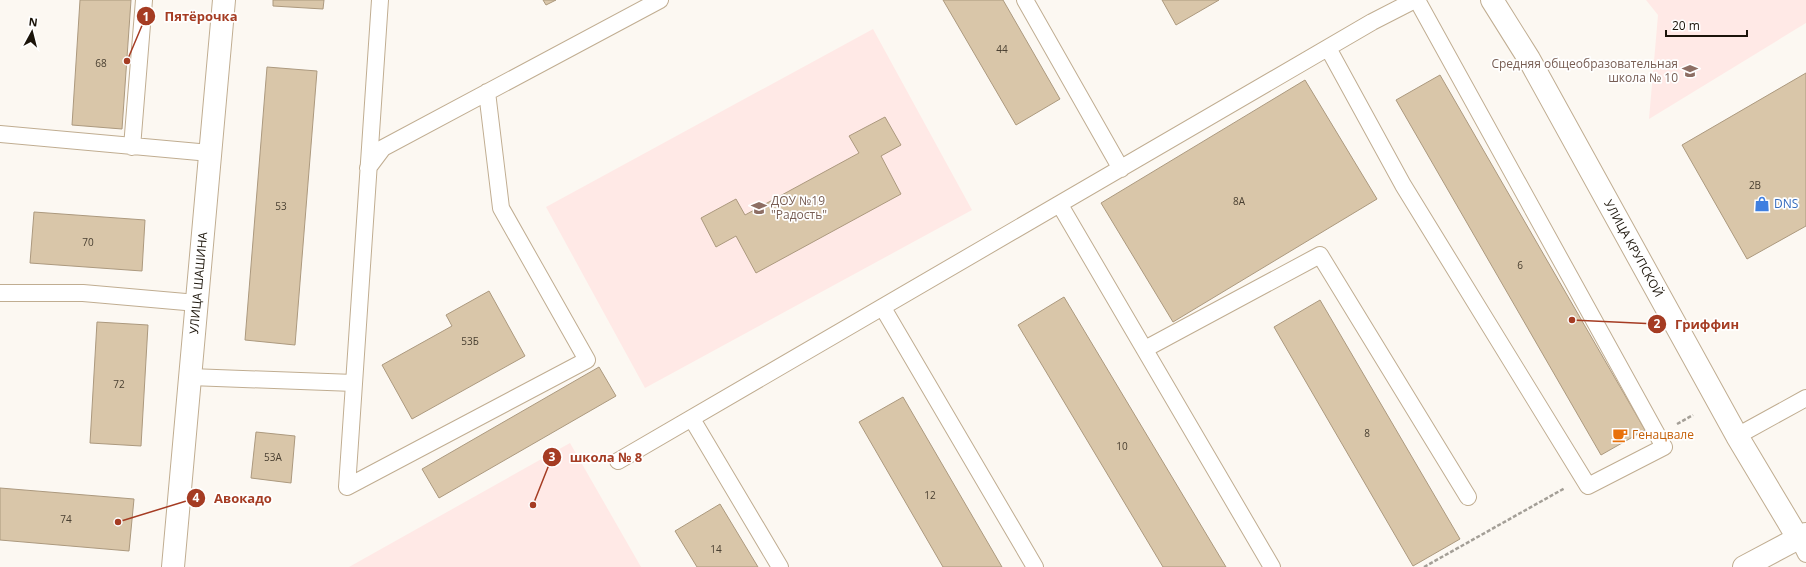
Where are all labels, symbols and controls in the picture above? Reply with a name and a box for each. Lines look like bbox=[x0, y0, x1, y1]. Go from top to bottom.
callout: Пятёрочка bbox=[136, 4, 245, 29]
text: Пятёрочка bbox=[165, 7, 237, 25]
text: 1 bbox=[143, 8, 149, 25]
north arrow bbox=[12, 12, 52, 52]
scale bar bbox=[1666, 12, 1747, 38]
text: N bbox=[28, 14, 39, 30]
text: 20 m bbox=[1672, 17, 1700, 34]
house number: 44 bbox=[996, 42, 1008, 56]
place label: Средняя общеобразовательная школа № 10 bbox=[1491, 55, 1678, 86]
house number: 68 bbox=[95, 56, 107, 70]
school or university icon: Средняя общеобразовательная школа № 10 bbox=[1681, 62, 1699, 80]
house number: 2В bbox=[1749, 178, 1761, 192]
place label: ДОУ №19 "Радость" bbox=[771, 192, 827, 223]
house number: 8А bbox=[1233, 194, 1246, 208]
shop icon: DNS bbox=[1753, 195, 1771, 213]
place label: DNS bbox=[1774, 195, 1798, 212]
street label: УЛИЦА КРУПСКОЙ bbox=[1600, 197, 1668, 300]
house number: 53 bbox=[275, 199, 287, 213]
school or university icon: ДОУ №19 "Радость" bbox=[750, 199, 768, 217]
street label: УЛИЦА ШАШИНА bbox=[185, 231, 211, 335]
house number: 70 bbox=[82, 235, 94, 249]
house number: 6 bbox=[1517, 258, 1523, 272]
callout: Гриффин bbox=[1647, 312, 1747, 337]
text: 2 bbox=[1654, 315, 1661, 332]
text: Гриффин bbox=[1675, 315, 1739, 333]
house number: 53Б bbox=[461, 334, 479, 348]
house number: 72 bbox=[113, 377, 125, 391]
house number: 8 bbox=[1364, 426, 1370, 440]
cafe icon: Генацвале bbox=[1611, 426, 1629, 444]
place label: Генацвале bbox=[1632, 426, 1694, 443]
house number: 10 bbox=[1116, 439, 1128, 453]
callout: школа № 8 bbox=[542, 445, 651, 470]
text: 3 bbox=[549, 448, 556, 465]
text: школа № 8 bbox=[570, 448, 642, 466]
house number: 53А bbox=[264, 450, 283, 464]
callout: Авокадо bbox=[186, 486, 280, 511]
house number: 12 bbox=[924, 488, 936, 502]
text: 4 bbox=[193, 489, 200, 506]
text: Авокадо bbox=[214, 489, 272, 507]
house number: 74 bbox=[60, 512, 72, 526]
house number: 14 bbox=[710, 542, 722, 556]

